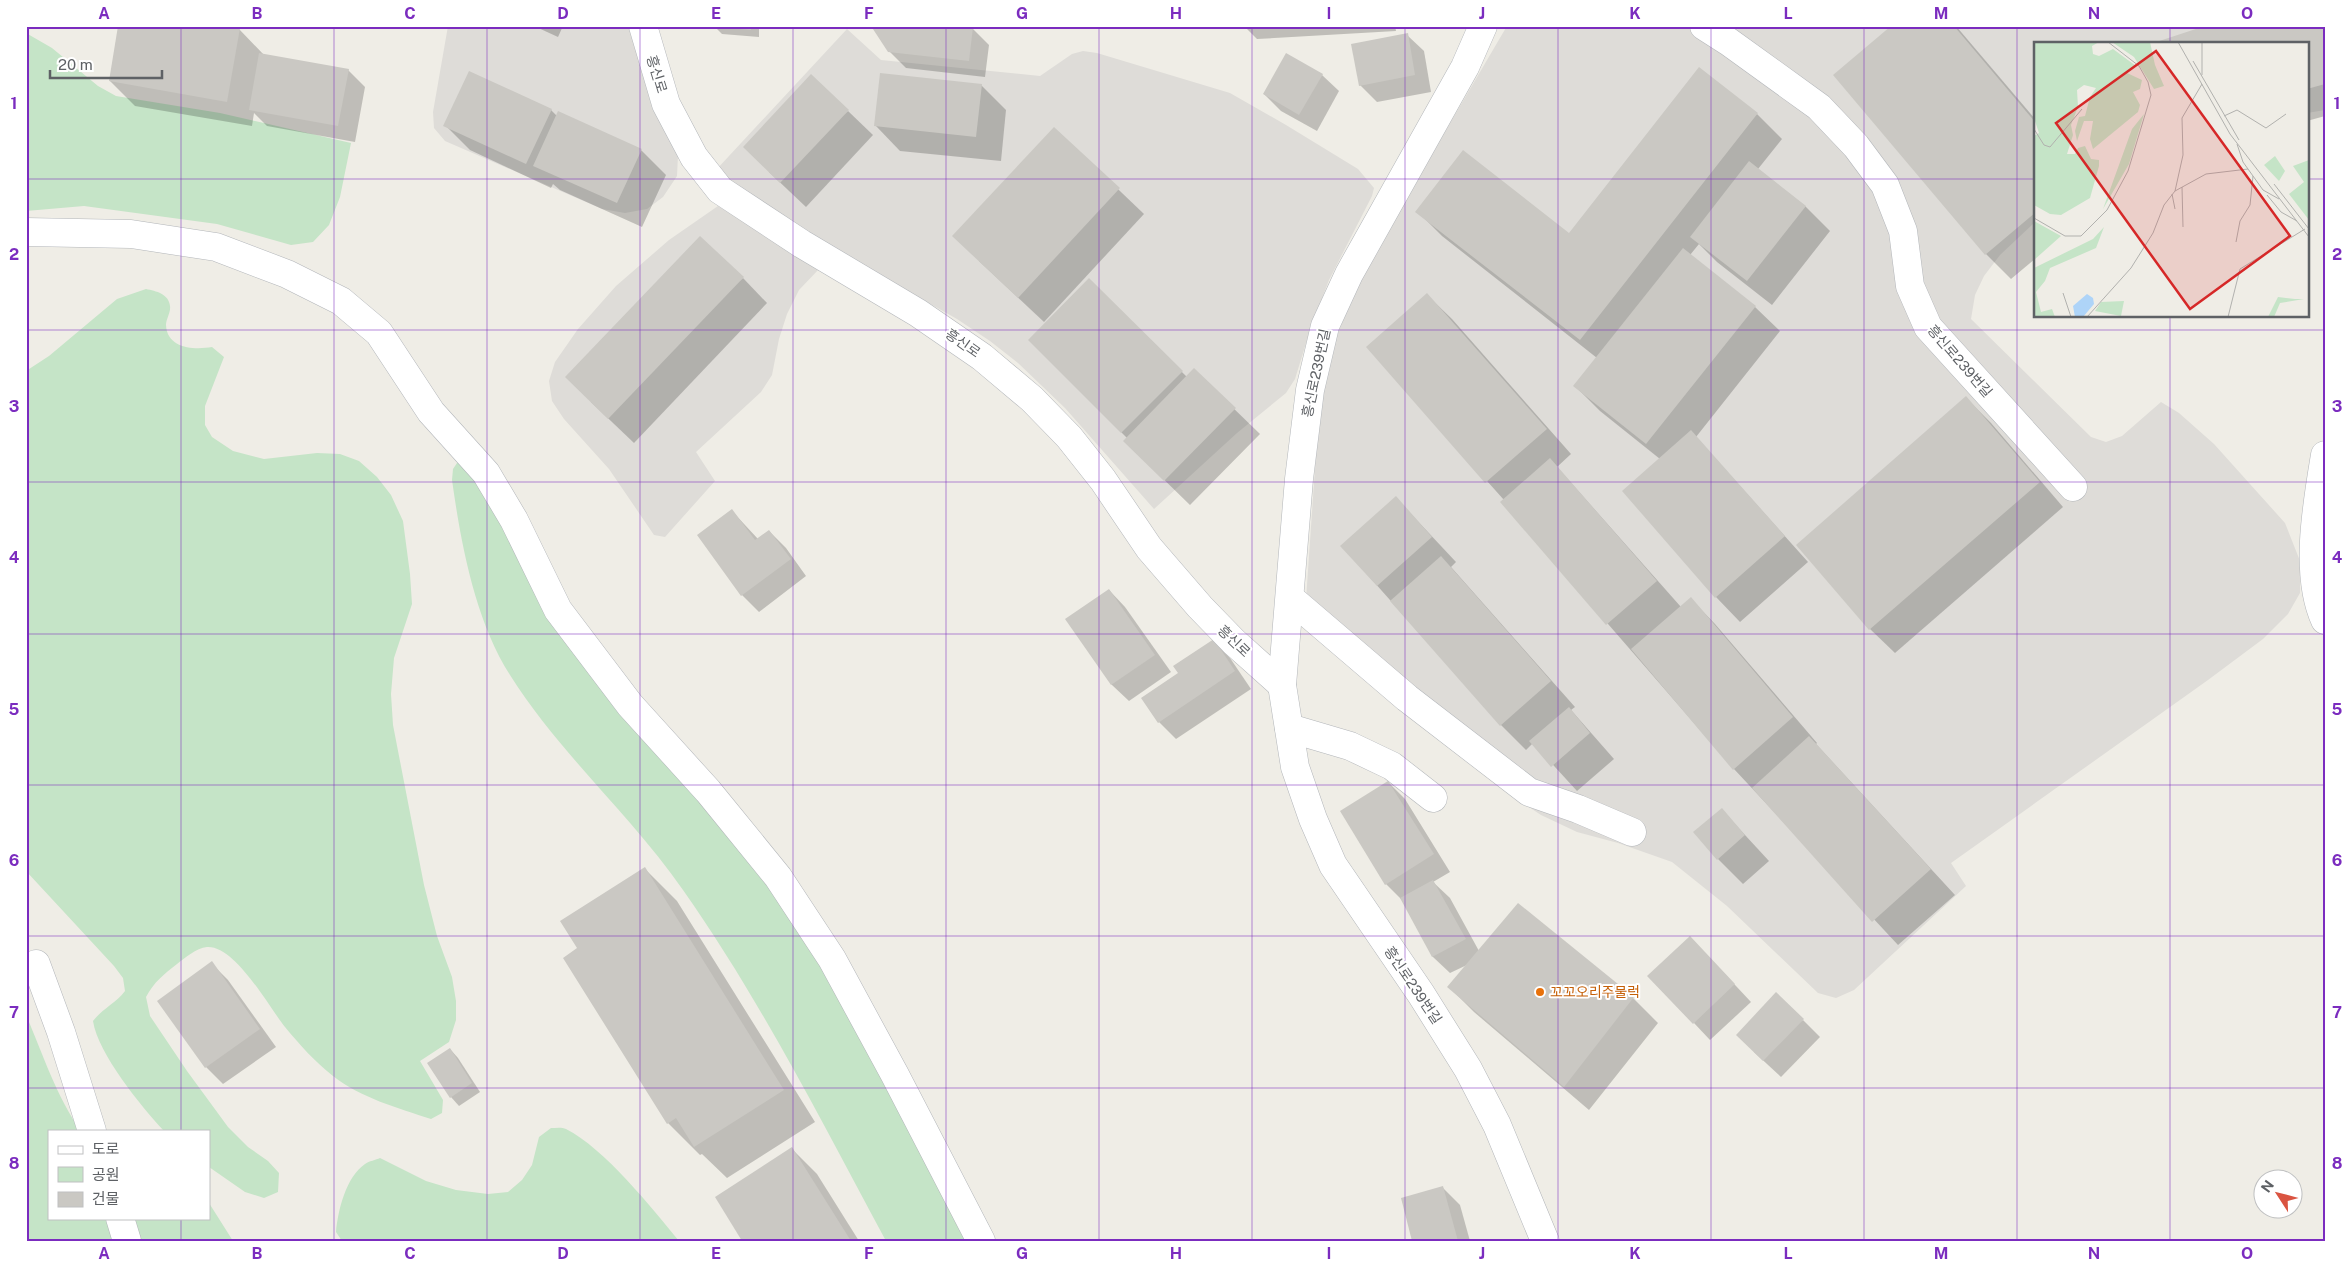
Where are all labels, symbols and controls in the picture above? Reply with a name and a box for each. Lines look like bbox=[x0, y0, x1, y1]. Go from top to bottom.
text: A bbox=[98, 4, 110, 23]
text: B bbox=[252, 4, 263, 23]
text: C bbox=[404, 4, 416, 23]
text: D bbox=[557, 4, 569, 23]
text: E bbox=[711, 4, 721, 23]
text: F bbox=[864, 4, 874, 23]
text: G bbox=[1016, 4, 1028, 23]
text: H bbox=[1170, 4, 1182, 23]
text: I bbox=[1327, 4, 1331, 23]
text: J bbox=[1479, 4, 1485, 23]
text: K bbox=[1629, 4, 1641, 23]
text: L bbox=[1783, 4, 1793, 23]
text: M bbox=[1934, 4, 1948, 23]
text: N bbox=[2088, 4, 2100, 23]
text: O bbox=[2241, 4, 2253, 23]
inset map bbox=[2034, 42, 2308, 318]
scale bar bbox=[50, 48, 162, 80]
street label: 흥신로 bbox=[644, 53, 670, 95]
text: 20 m bbox=[58, 56, 93, 73]
text: 1 bbox=[11, 94, 17, 113]
text: 1 bbox=[2334, 94, 2340, 113]
text: 2 bbox=[9, 245, 19, 264]
text: 2 bbox=[2332, 245, 2342, 264]
street label: 흥신로239번길 bbox=[1924, 322, 1996, 400]
street label: 흥신로 bbox=[943, 325, 984, 361]
street label: 흥신로239번길 bbox=[1299, 327, 1333, 419]
text: 3 bbox=[9, 397, 19, 416]
text: 3 bbox=[2332, 397, 2342, 416]
text: 4 bbox=[9, 548, 20, 567]
text: 4 bbox=[2332, 548, 2343, 567]
street label: 흥신로 bbox=[1215, 622, 1254, 660]
text: 5 bbox=[9, 700, 20, 719]
text: 5 bbox=[2332, 700, 2343, 719]
text: 6 bbox=[9, 851, 19, 870]
text: 6 bbox=[2332, 851, 2342, 870]
street label: 흥신로239번길 bbox=[1381, 943, 1445, 1027]
place label: 꼬꼬오리주물럭 bbox=[1550, 984, 1640, 1000]
marker: 꼬꼬오리주물럭 bbox=[1534, 986, 1546, 998]
text: 7 bbox=[9, 1003, 19, 1022]
text: 7 bbox=[2332, 1003, 2342, 1022]
legend bbox=[48, 1130, 210, 1220]
text: 도로 bbox=[92, 1140, 120, 1157]
text: 8 bbox=[9, 1154, 20, 1173]
text: 8 bbox=[2332, 1154, 2343, 1173]
text: 공원 bbox=[92, 1166, 120, 1183]
north arrow bbox=[2254, 1170, 2304, 1220]
text: N bbox=[2258, 1177, 2277, 1195]
text: 건물 bbox=[92, 1190, 120, 1207]
text: A bbox=[98, 1244, 110, 1263]
text: B bbox=[252, 1244, 263, 1263]
text: C bbox=[404, 1244, 416, 1263]
text: D bbox=[557, 1244, 569, 1263]
text: E bbox=[711, 1244, 721, 1263]
text: F bbox=[864, 1244, 874, 1263]
text: G bbox=[1016, 1244, 1028, 1263]
text: H bbox=[1170, 1244, 1182, 1263]
text: I bbox=[1327, 1244, 1331, 1263]
text: J bbox=[1479, 1244, 1485, 1263]
text: K bbox=[1629, 1244, 1641, 1263]
text: L bbox=[1783, 1244, 1793, 1263]
text: M bbox=[1934, 1244, 1948, 1263]
text: N bbox=[2088, 1244, 2100, 1263]
text: O bbox=[2241, 1244, 2253, 1263]

